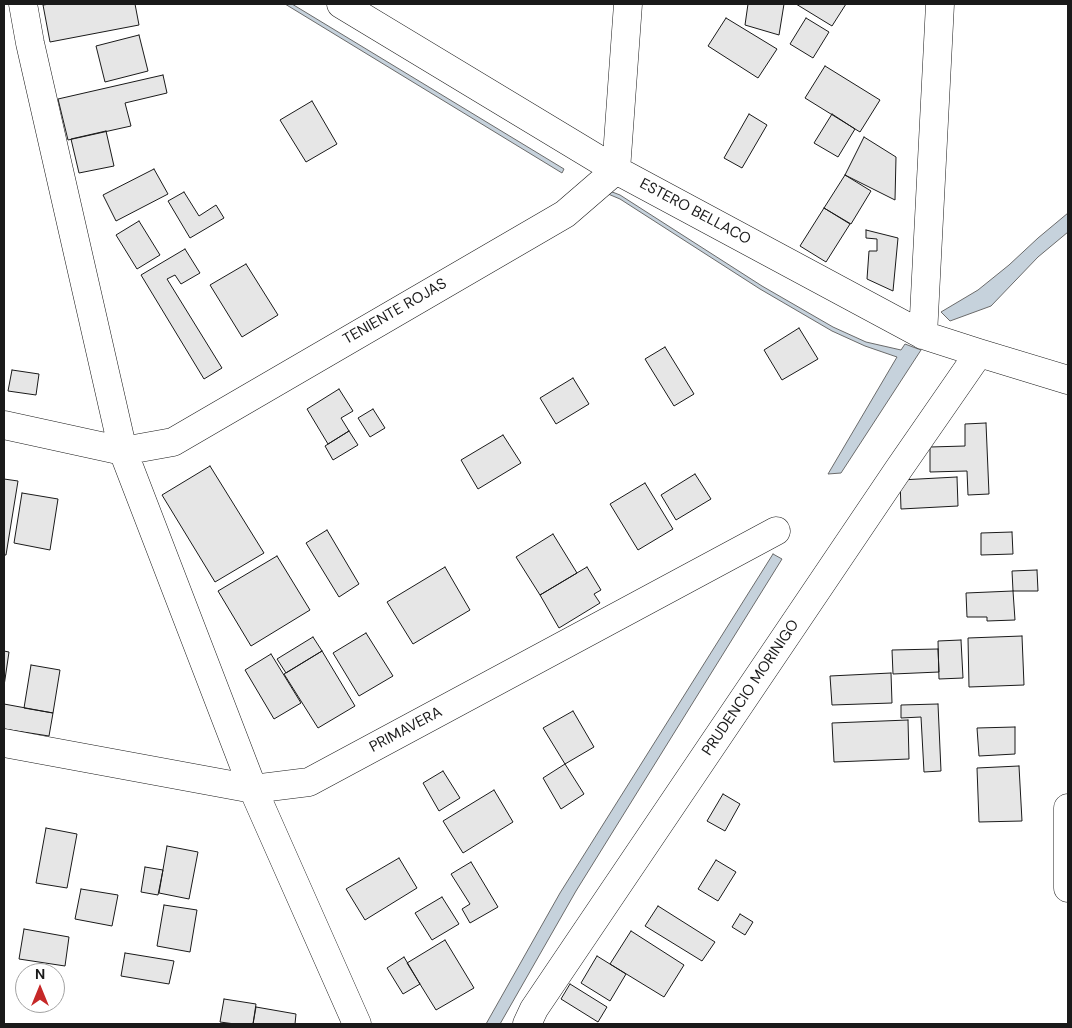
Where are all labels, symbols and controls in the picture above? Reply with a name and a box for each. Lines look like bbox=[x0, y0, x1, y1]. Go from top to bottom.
street label: ESTERO BELLACO bbox=[636, 175, 754, 249]
street label: TENIENTE ROJAS bbox=[340, 275, 450, 349]
street label: PRUDENCIO MORINIGO bbox=[699, 617, 803, 759]
street label: PRIMAVERA bbox=[367, 703, 445, 757]
north arrow bbox=[15, 963, 65, 1013]
text: N bbox=[35, 965, 45, 983]

